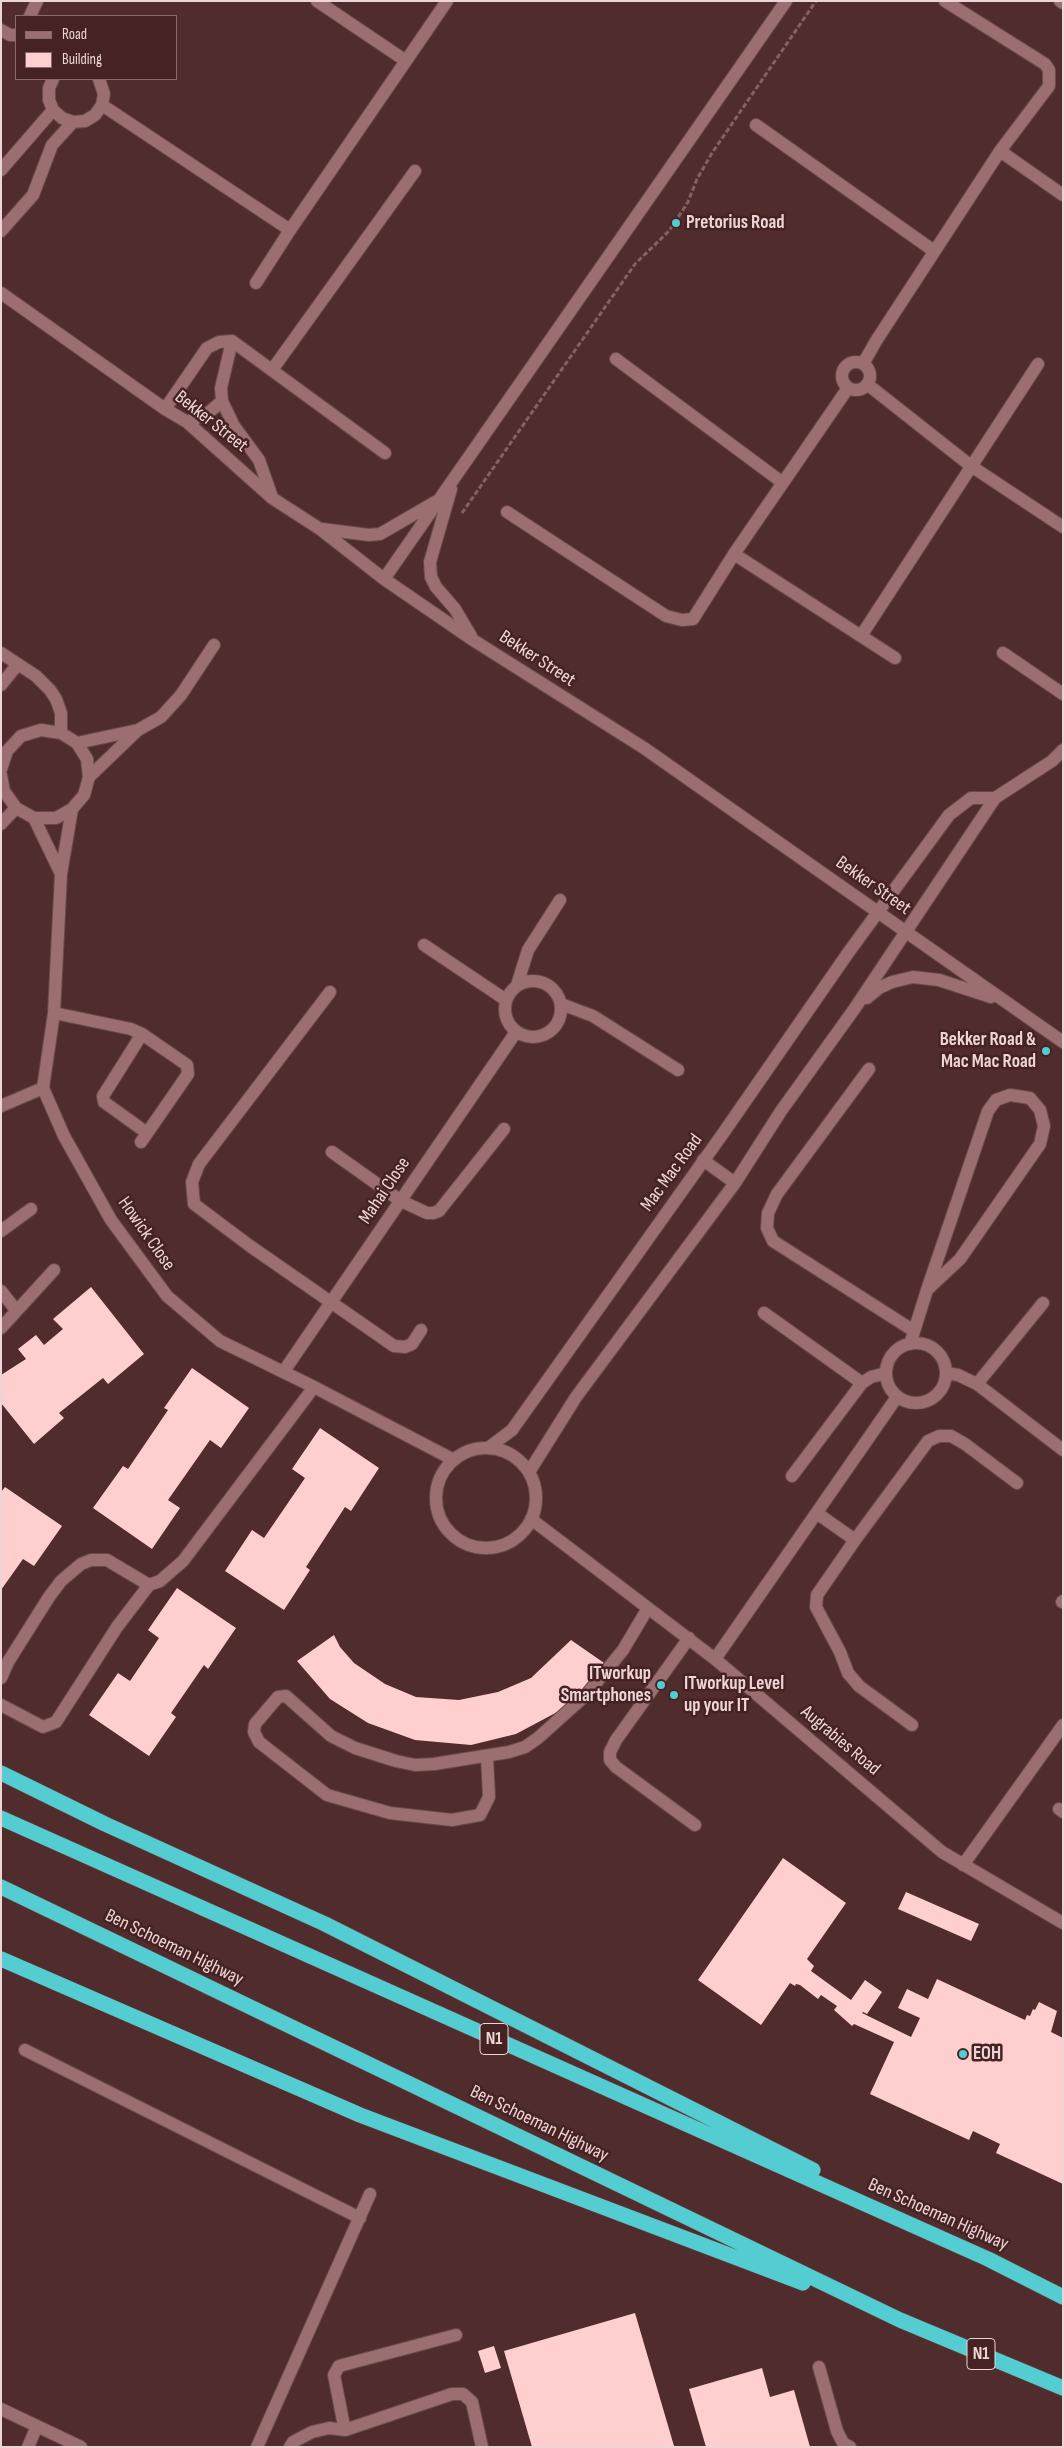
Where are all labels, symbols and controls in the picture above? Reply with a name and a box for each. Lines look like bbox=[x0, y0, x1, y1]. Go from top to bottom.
legend bbox=[15, 15, 178, 80]
text: Road bbox=[62, 25, 87, 44]
text: Building bbox=[62, 50, 102, 69]
place label: Pretorius Road bbox=[686, 212, 784, 234]
marker: Pretorius Road bbox=[670, 217, 682, 229]
street label: Bekker Street bbox=[170, 386, 252, 458]
street label: Bekker Street bbox=[495, 626, 579, 692]
street label: Bekker Street bbox=[831, 852, 915, 920]
place label: Bekker Road & Mac Mac Road bbox=[940, 1029, 1036, 1073]
marker: Bekker Road & Mac Mac Road bbox=[1040, 1045, 1052, 1057]
street label: Mac Mac Road bbox=[636, 1130, 708, 1216]
street label: Mahai Close bbox=[354, 1153, 416, 1229]
street label: Howick Close bbox=[112, 1193, 180, 1275]
place label: ITworkup Smartphones bbox=[561, 1663, 651, 1707]
place label: ITworkup Level up your IT bbox=[684, 1673, 784, 1717]
marker: ITworkup Smartphones bbox=[655, 1679, 667, 1691]
marker: ITworkup Level up your IT bbox=[668, 1689, 680, 1701]
street label: Augrabies Road bbox=[796, 1701, 884, 1781]
street label: Ben Schoeman Highway bbox=[101, 1905, 247, 1991]
road number: N1 bbox=[480, 2024, 508, 2054]
place label: EOH bbox=[973, 2043, 1001, 2065]
marker: EOH bbox=[957, 2048, 969, 2060]
street label: Ben Schoeman Highway bbox=[466, 2081, 612, 2167]
street label: Ben Schoeman Highway bbox=[864, 2174, 1012, 2256]
road number: N1 bbox=[967, 2338, 995, 2370]

